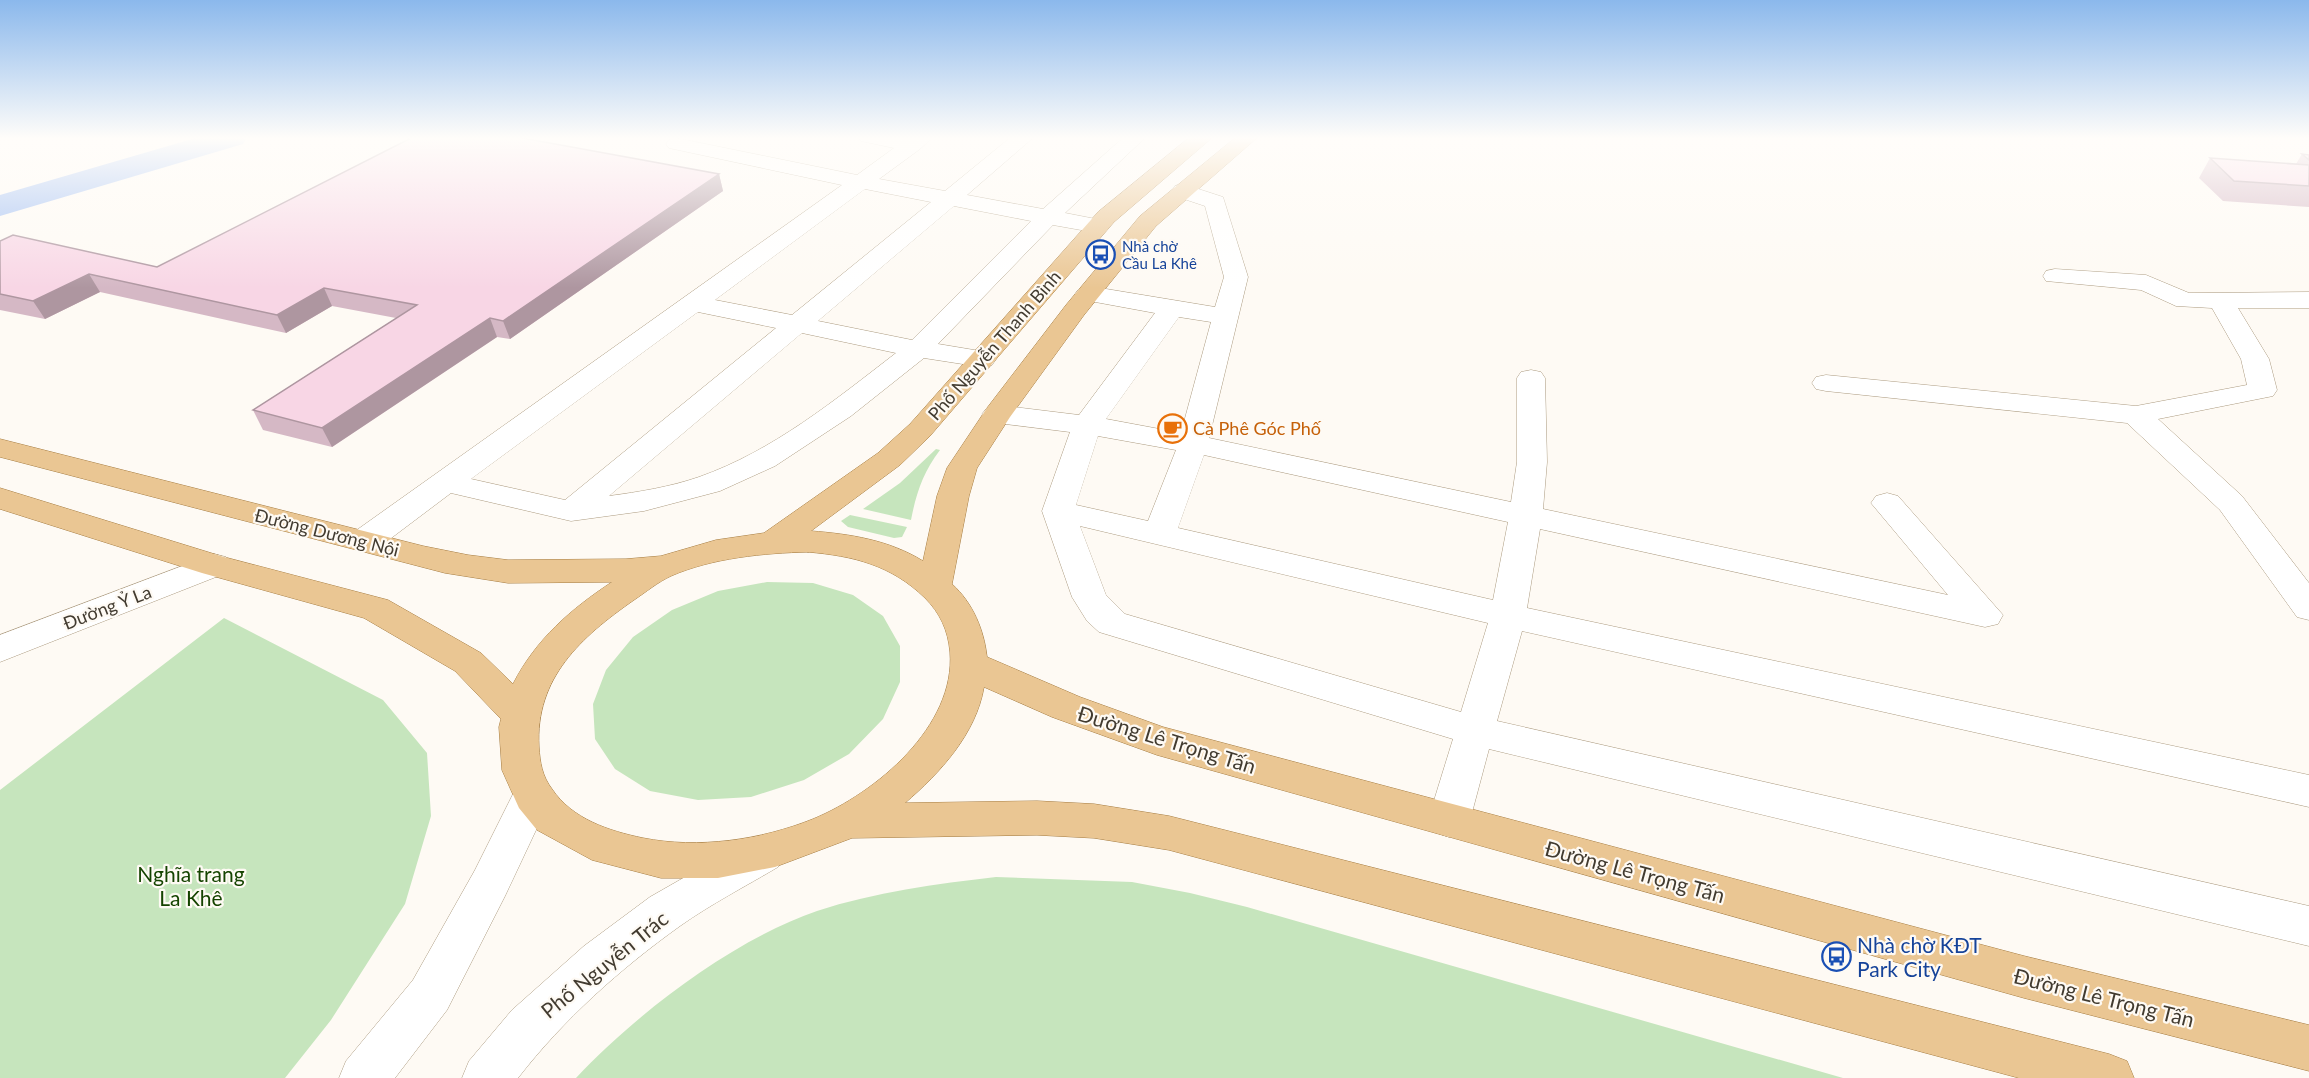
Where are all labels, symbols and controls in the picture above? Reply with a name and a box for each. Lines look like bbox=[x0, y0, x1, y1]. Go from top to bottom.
place label: Nhà chờ Cầu La Khê bbox=[1122, 237, 1197, 272]
bus stop icon: Nhà chờ Cầu La Khê bbox=[1085, 239, 1117, 271]
street label: Phố Nguyễn Thanh Bình bbox=[923, 266, 1065, 424]
cafe icon: Cà Phê Góc Phố bbox=[1156, 412, 1188, 444]
place label: Cà Phê Góc Phố bbox=[1193, 417, 1322, 439]
street label: Đường Dương Nội bbox=[253, 503, 401, 561]
street label: Đường Ỷ La bbox=[60, 580, 154, 634]
street label: Đường Lê Trọng Tấn bbox=[1075, 700, 1259, 778]
street label: Đường Lê Trọng Tấn bbox=[1542, 835, 1728, 907]
park label: Nghĩa trang La Khê bbox=[137, 861, 245, 910]
street label: Phố Nguyễn Trác bbox=[536, 905, 672, 1023]
place label: Nhà chờ KĐT Park City bbox=[1857, 932, 1982, 981]
bus stop icon: Nhà chờ KĐT Park City bbox=[1820, 940, 1852, 972]
street label: Đường Lê Trọng Tấn bbox=[2011, 962, 2197, 1032]

